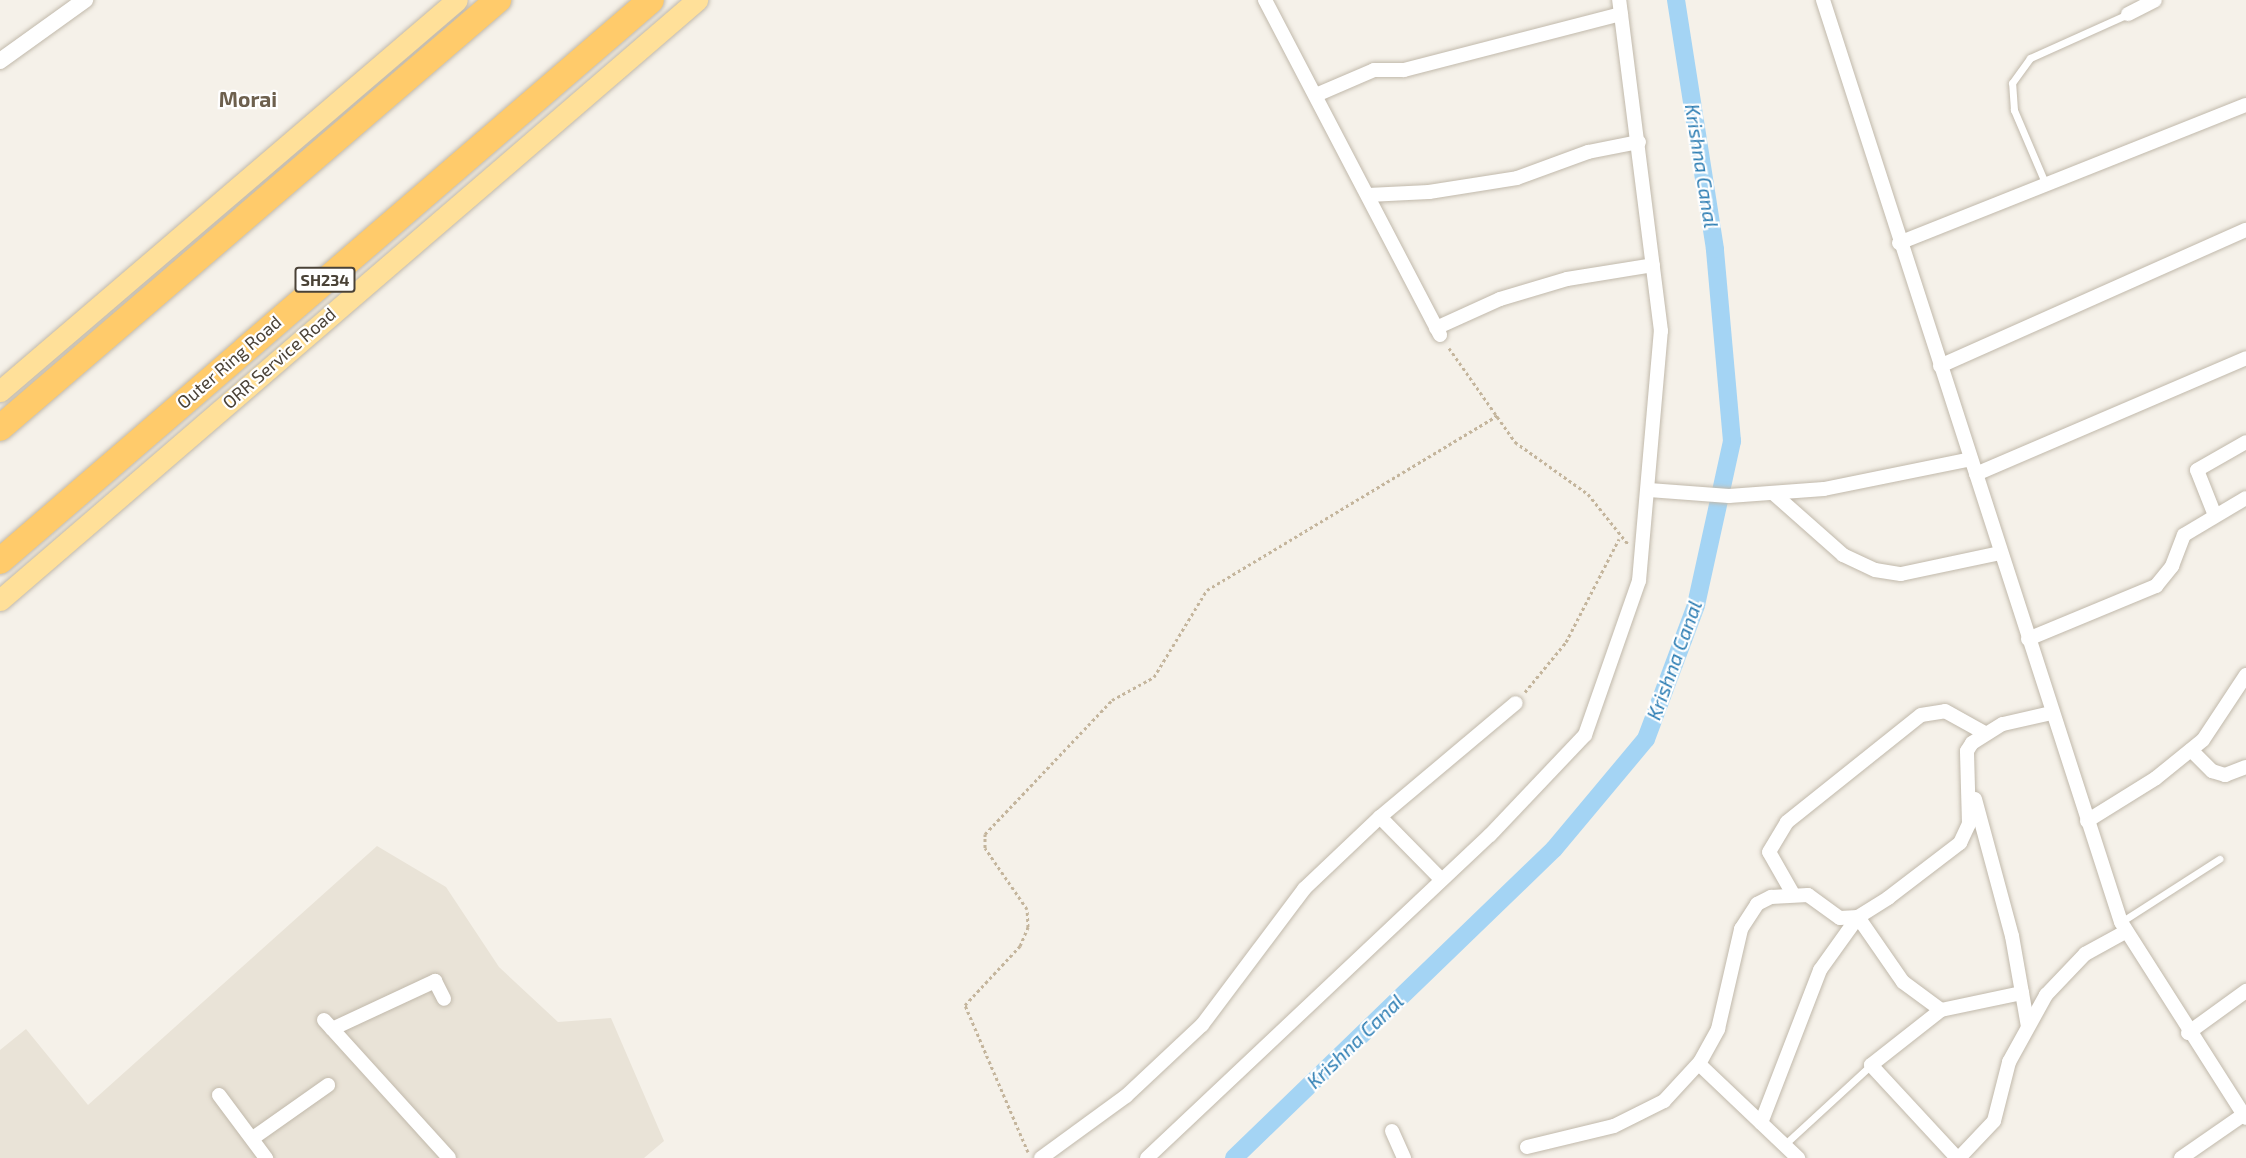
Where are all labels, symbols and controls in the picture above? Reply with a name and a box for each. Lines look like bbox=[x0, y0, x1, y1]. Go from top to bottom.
district label: Morai bbox=[219, 86, 277, 112]
water label: Krishna Canal bbox=[1680, 102, 1724, 230]
road number: SH234 bbox=[294, 267, 356, 293]
street label: ORR Service Road bbox=[218, 303, 340, 413]
street label: Outer Ring Road bbox=[172, 311, 286, 413]
water label: Krishna Canal bbox=[1641, 597, 1707, 723]
water label: Krishna Canal bbox=[1302, 989, 1408, 1093]

